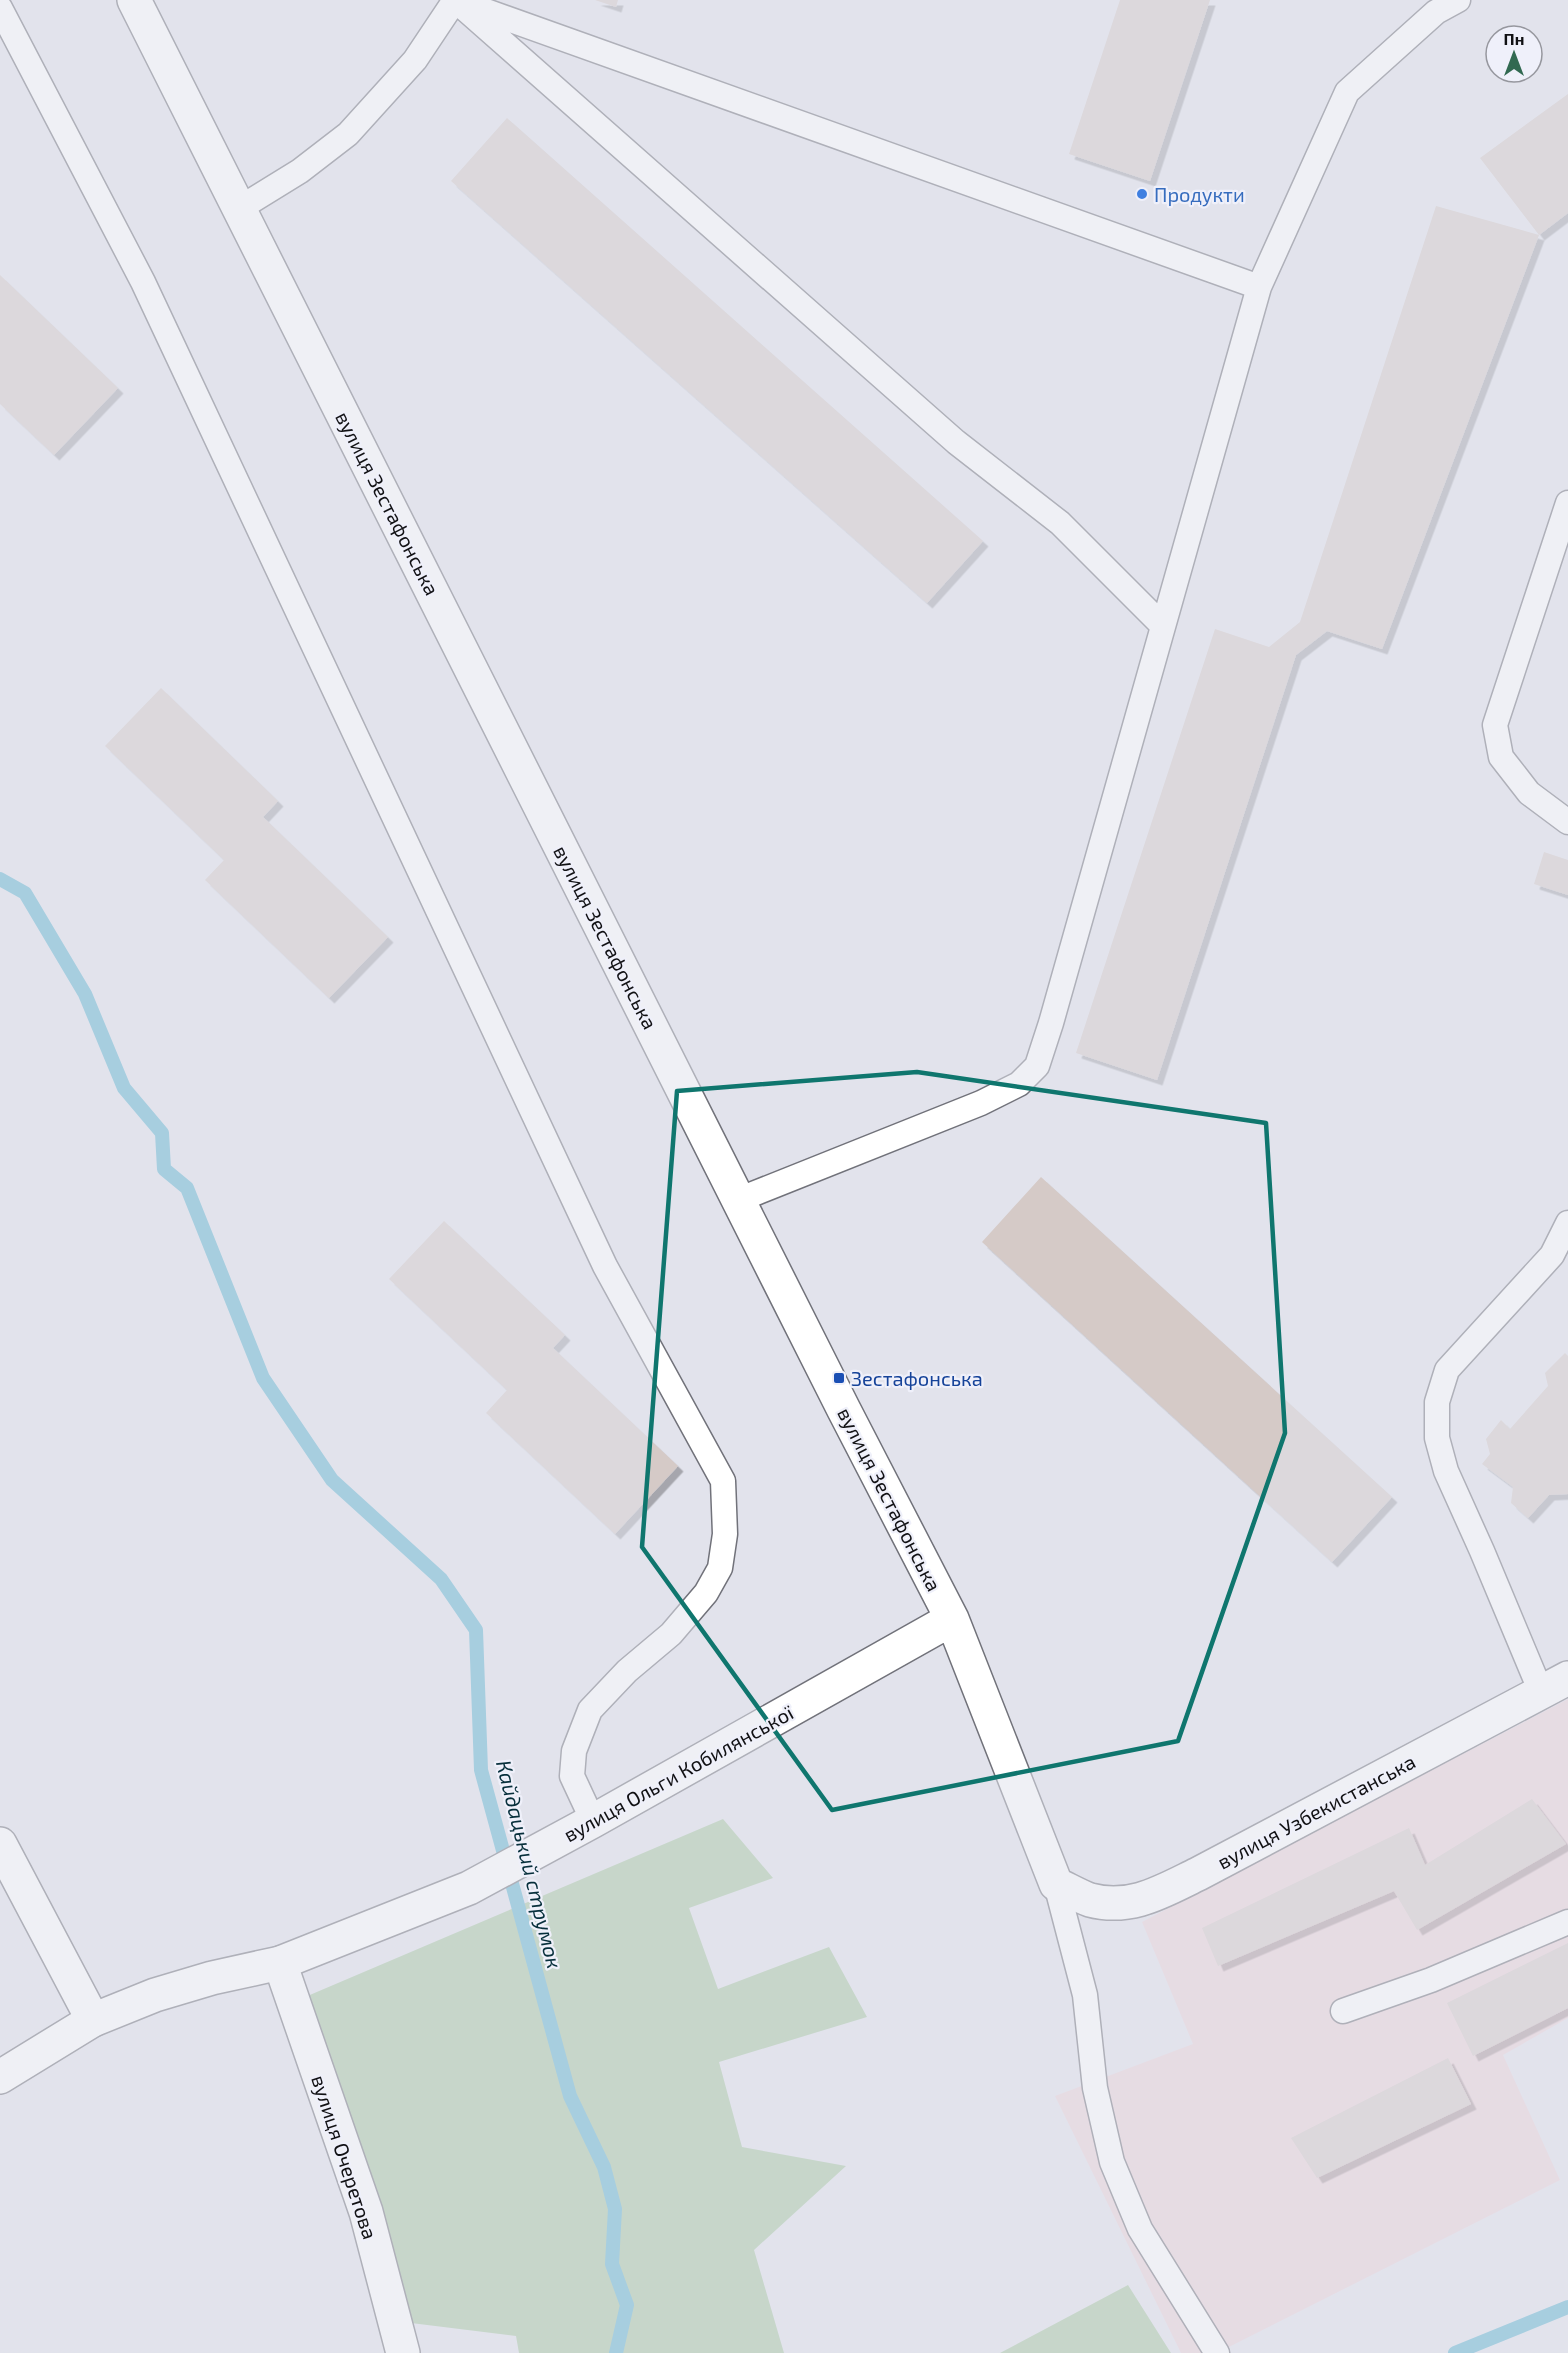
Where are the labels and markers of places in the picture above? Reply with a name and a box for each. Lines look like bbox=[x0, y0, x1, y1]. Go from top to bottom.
place label: Продукти bbox=[1154, 182, 1245, 207]
marker: Продукти bbox=[1135, 187, 1149, 201]
place label: Зестафонська bbox=[851, 1366, 983, 1390]
marker: Зестафонська bbox=[832, 1371, 846, 1385]

